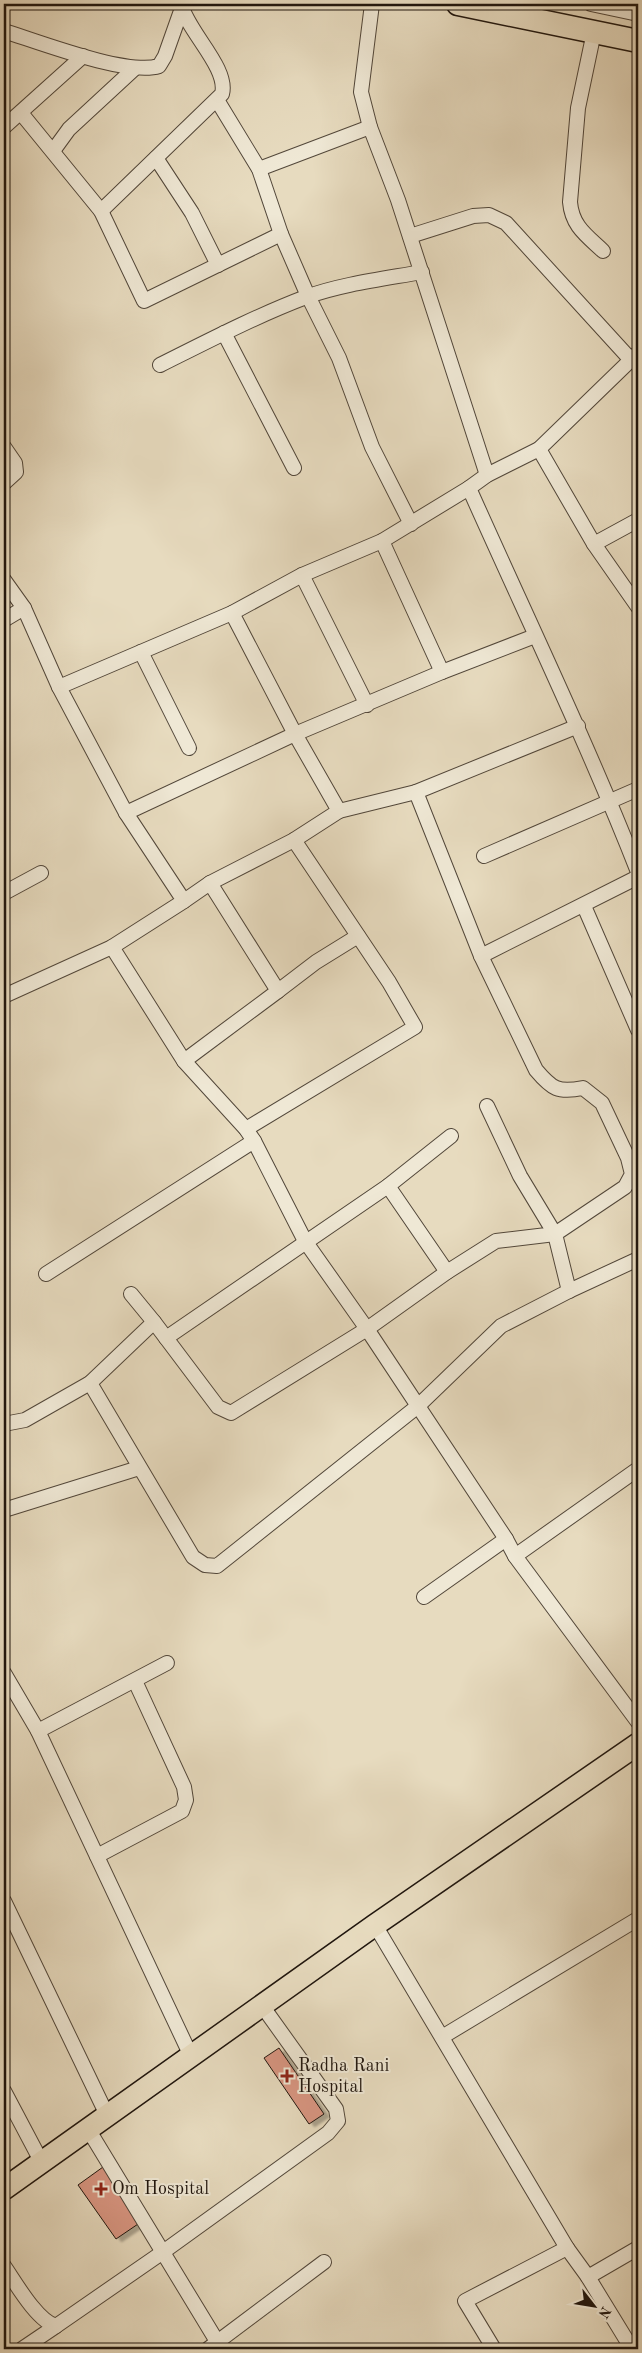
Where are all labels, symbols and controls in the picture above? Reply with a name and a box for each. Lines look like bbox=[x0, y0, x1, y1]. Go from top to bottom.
place label: Radha Rani Hospital bbox=[298, 2057, 389, 2096]
marker: Radha Rani Hospital bbox=[280, 2069, 294, 2083]
place label: Om Hospital bbox=[112, 2180, 209, 2198]
marker: Om Hospital bbox=[94, 2182, 108, 2196]
north arrow bbox=[570, 2280, 620, 2330]
text: N bbox=[595, 2304, 613, 2321]

